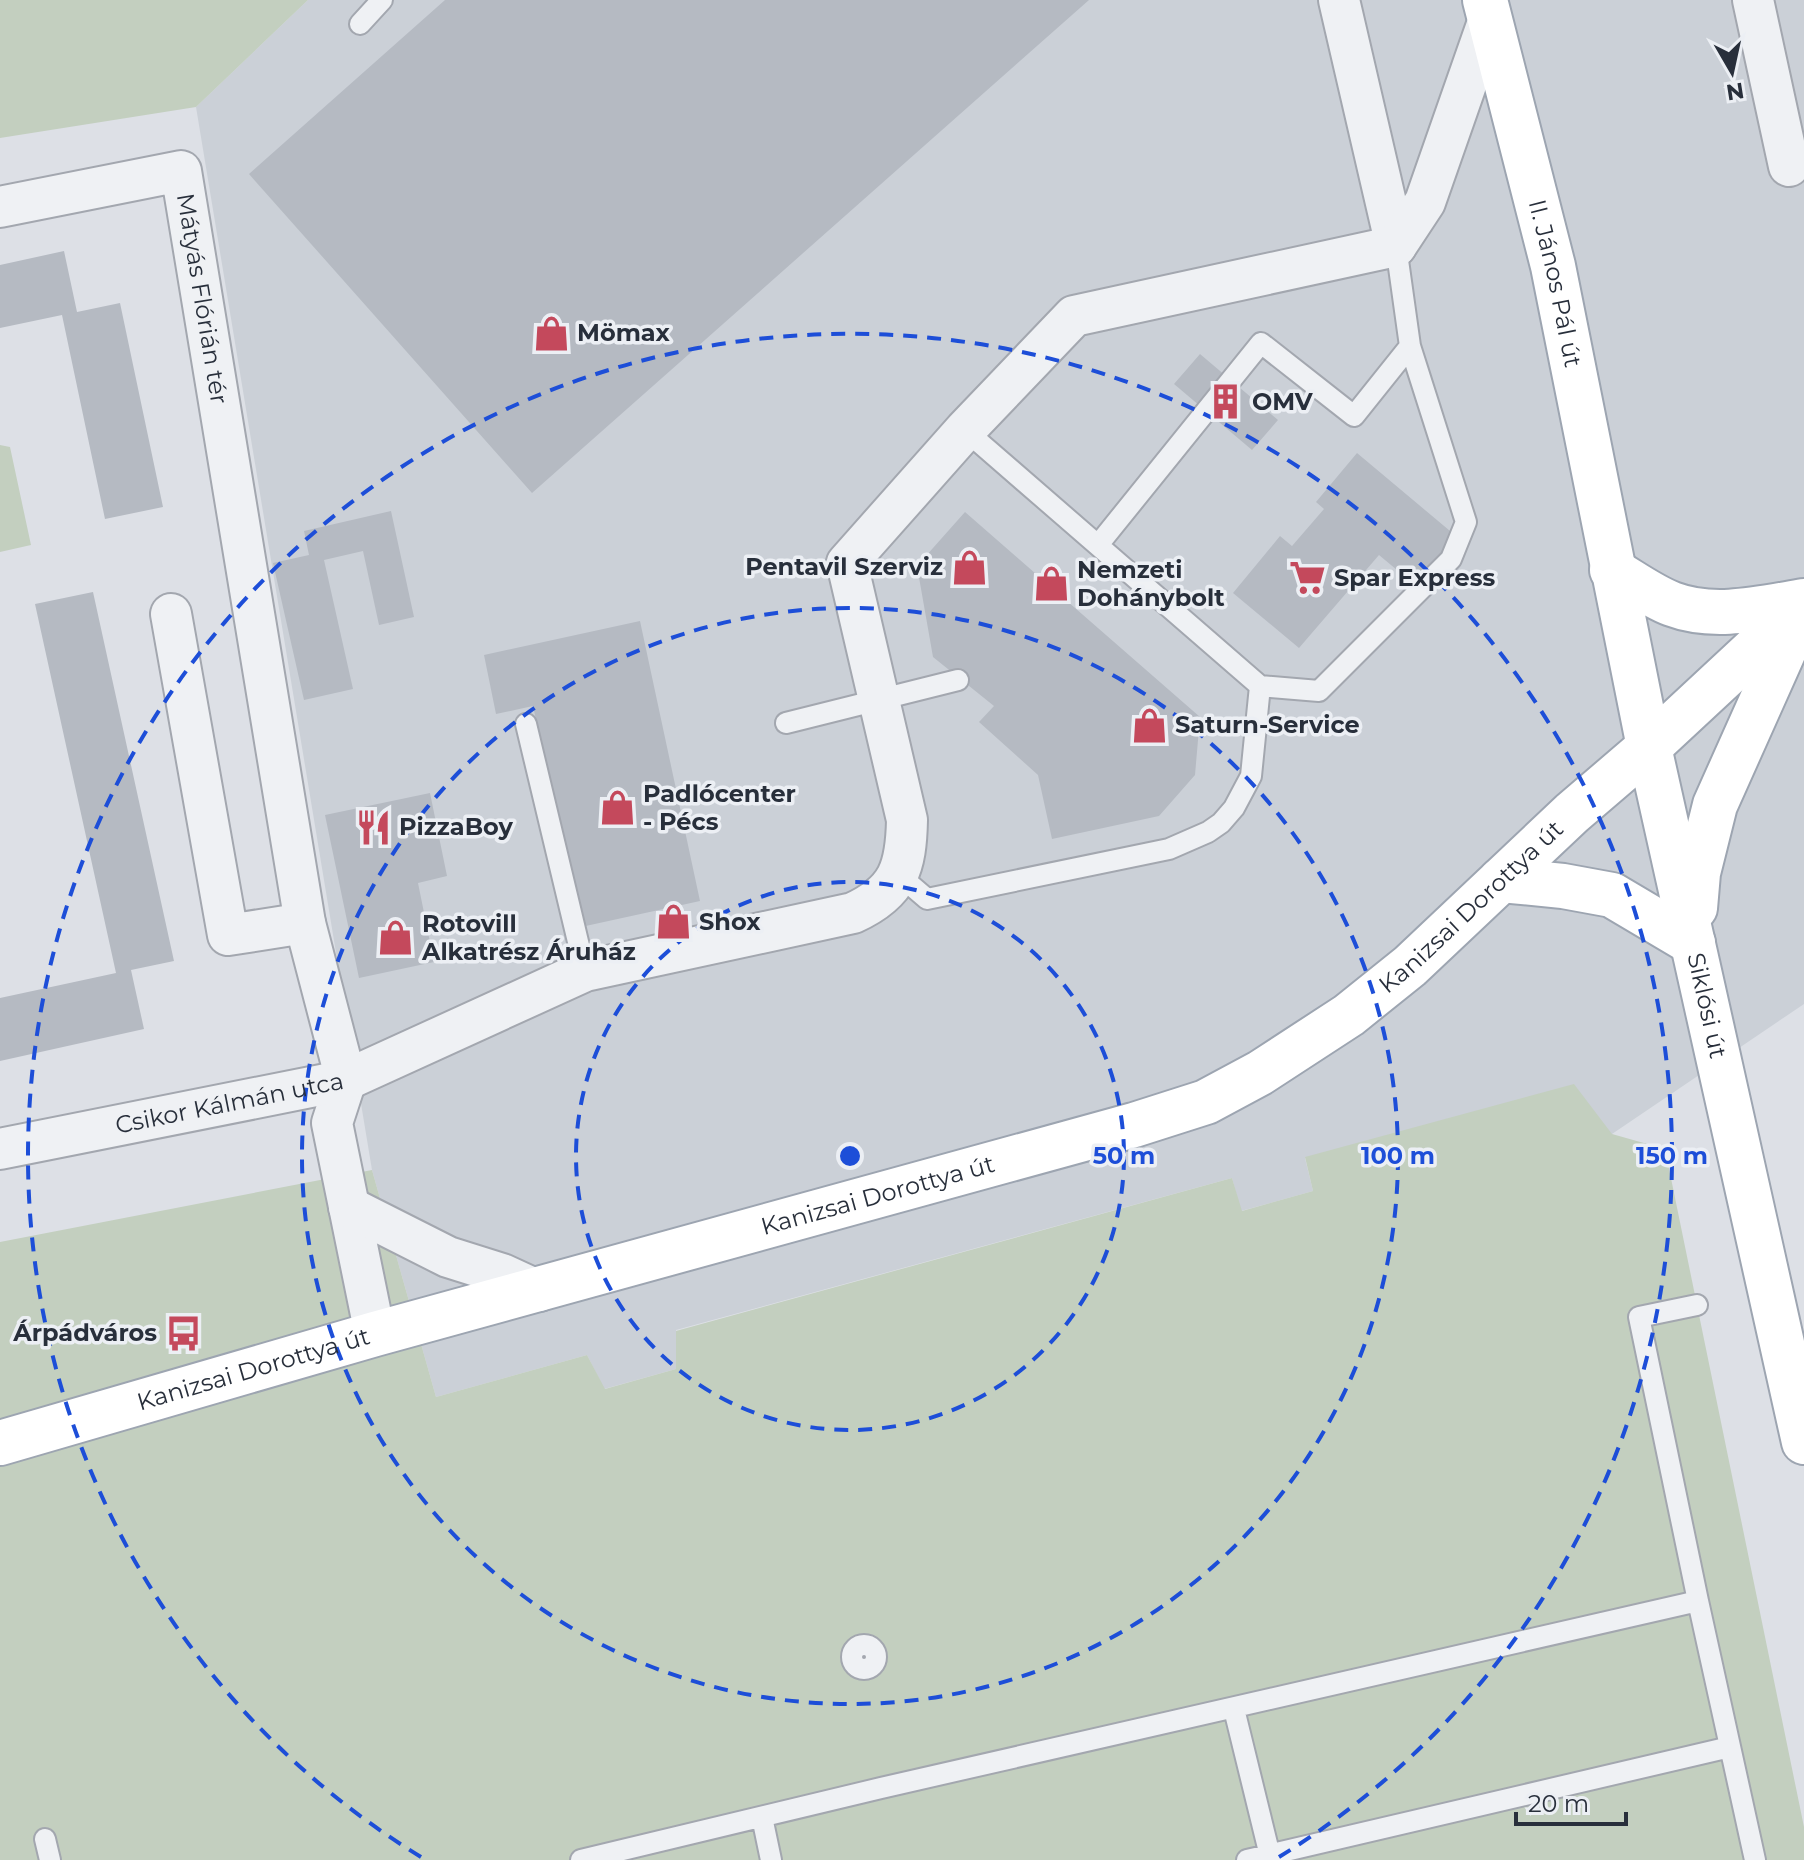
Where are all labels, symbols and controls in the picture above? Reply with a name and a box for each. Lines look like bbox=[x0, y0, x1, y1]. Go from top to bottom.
north arrow bbox=[1692, 32, 1772, 112]
text: N bbox=[1724, 77, 1746, 106]
street label: Mátyás Flórián tér bbox=[171, 191, 234, 406]
street label: II. János Pál út bbox=[1523, 196, 1588, 370]
shop icon: Mömax bbox=[532, 314, 570, 352]
place label: Mömax bbox=[577, 318, 671, 347]
building icon: OMV bbox=[1207, 383, 1245, 421]
place label: OMV bbox=[1252, 387, 1314, 416]
shop icon: Pentavil Szerviz bbox=[950, 548, 988, 586]
place label: Pentavil Szerviz bbox=[745, 552, 943, 581]
place label: Nemzeti Dohánybolt bbox=[1077, 555, 1225, 612]
supermarket icon: Spar Express bbox=[1289, 559, 1327, 597]
place label: Spar Express bbox=[1334, 563, 1495, 592]
shop icon: Nemzeti Dohánybolt bbox=[1032, 565, 1070, 603]
shop icon: Saturn-Service bbox=[1130, 706, 1168, 744]
place label: Saturn-Service bbox=[1175, 710, 1360, 739]
place label: Padlócenter - Pécs bbox=[643, 779, 796, 836]
shop icon: Padlócenter - Pécs bbox=[598, 789, 636, 827]
restaurant icon: PizzaBoy bbox=[354, 808, 392, 846]
place label: PizzaBoy bbox=[399, 812, 513, 841]
street label: Kanizsai Dorottya út bbox=[1373, 814, 1569, 999]
shop icon: Shox bbox=[654, 903, 692, 941]
place label: Shox bbox=[699, 907, 761, 936]
place label: Rotovill Alkatrész Áruház bbox=[421, 909, 636, 966]
shop icon: Rotovill Alkatrész Áruház bbox=[377, 919, 415, 957]
street label: Siklósi út bbox=[1681, 950, 1733, 1061]
street label: Csikor Kálmán utca bbox=[113, 1066, 346, 1140]
text: 50 m bbox=[1093, 1141, 1155, 1170]
text: 100 m bbox=[1361, 1141, 1435, 1170]
text: 150 m bbox=[1636, 1141, 1708, 1170]
centre of rings bbox=[836, 1142, 864, 1170]
street label: Kanizsai Dorottya út bbox=[758, 1149, 998, 1241]
bus stop icon: Árpádváros bbox=[164, 1314, 202, 1352]
place label: Árpádváros bbox=[12, 1318, 157, 1347]
street label: Kanizsai Dorottya út bbox=[134, 1321, 373, 1416]
scale bar bbox=[1516, 1776, 1626, 1826]
text: 20 m bbox=[1528, 1789, 1589, 1818]

